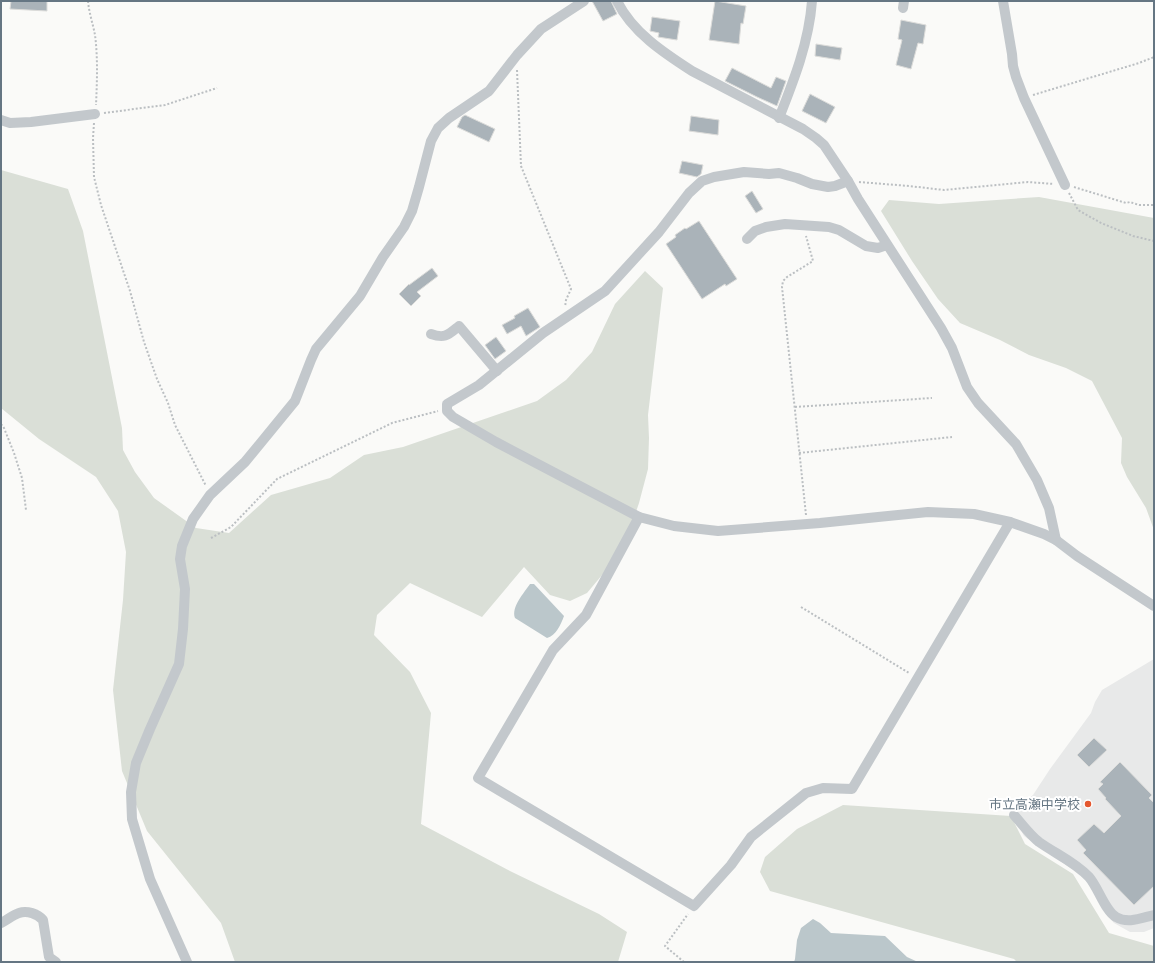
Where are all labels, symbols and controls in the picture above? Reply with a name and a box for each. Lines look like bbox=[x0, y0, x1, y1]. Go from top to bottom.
place label: 市立高瀬中学校 bbox=[989, 796, 1080, 812]
marker: 市立高瀬中学校 bbox=[1083, 799, 1093, 809]

